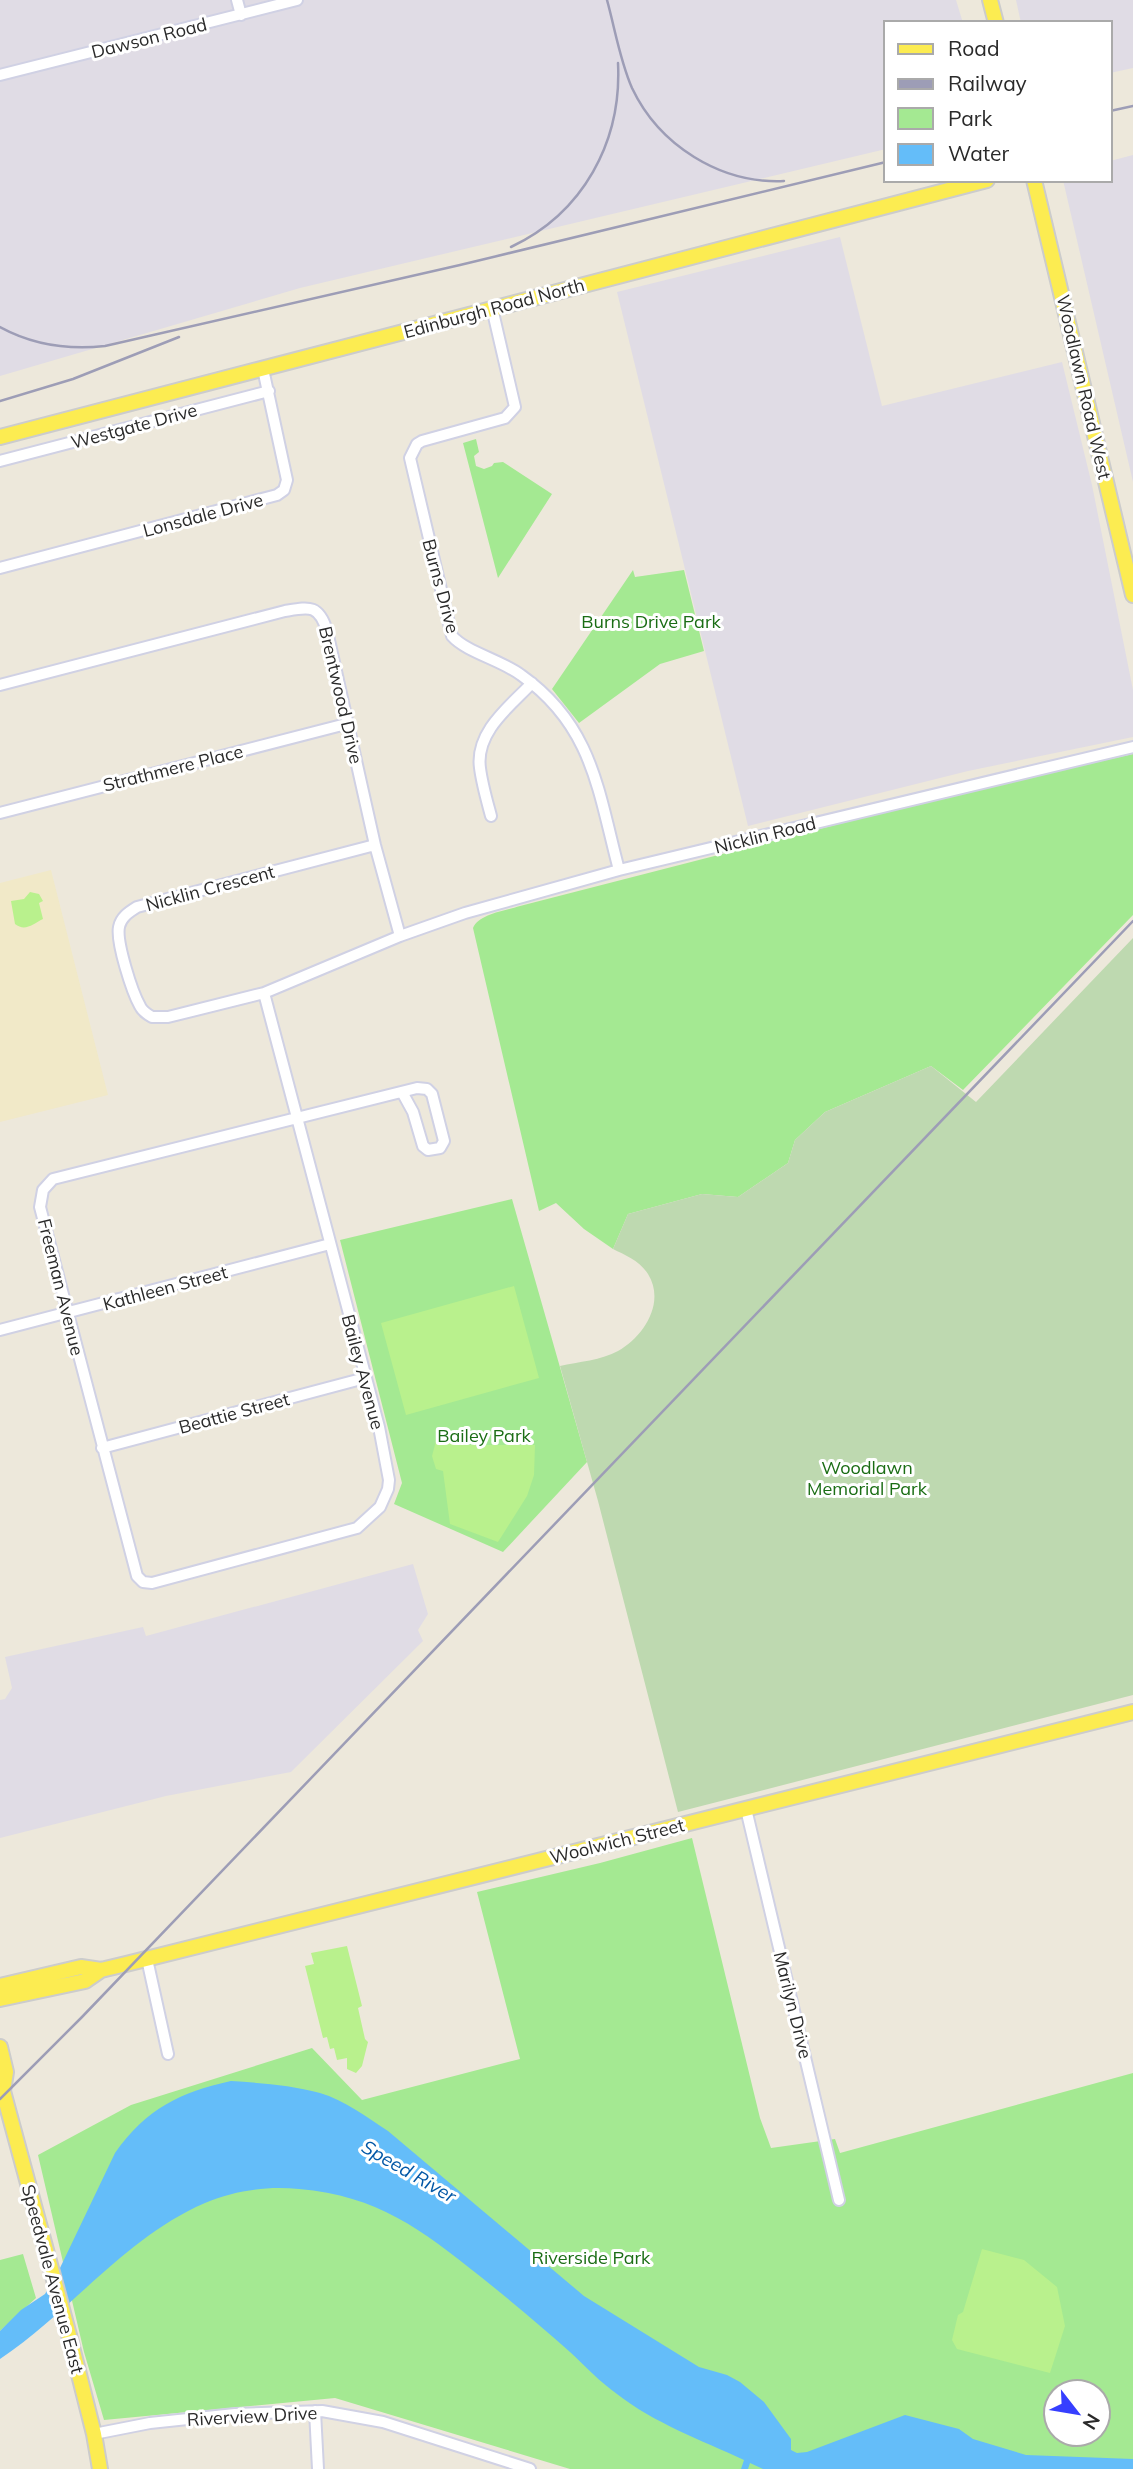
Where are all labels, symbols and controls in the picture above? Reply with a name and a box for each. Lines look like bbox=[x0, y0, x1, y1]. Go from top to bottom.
street label: Dawson Road bbox=[89, 13, 209, 63]
legend bbox=[884, 21, 1112, 182]
text: Road bbox=[948, 35, 999, 61]
text: Railway bbox=[948, 70, 1027, 96]
text: Park bbox=[948, 105, 992, 131]
text: Water bbox=[948, 140, 1009, 166]
street label: Edinburgh Road North bbox=[401, 273, 587, 343]
street label: Woodlawn Road West bbox=[1052, 292, 1116, 482]
street label: Westgate Drive bbox=[68, 398, 200, 454]
street label: Lonsdale Drive bbox=[140, 488, 266, 542]
street label: Burns Drive bbox=[417, 536, 465, 636]
park label: Burns Drive Park bbox=[581, 610, 721, 633]
street label: Brentwood Drive bbox=[314, 624, 368, 766]
street label: Strathmere Place bbox=[101, 739, 245, 797]
street label: Nicklin Road bbox=[712, 811, 818, 859]
street label: Nicklin Crescent bbox=[143, 860, 277, 916]
street label: Freeman Avenue bbox=[33, 1216, 89, 1358]
street label: Kathleen Street bbox=[100, 1260, 230, 1316]
street label: Bailey Avenue bbox=[337, 1312, 389, 1432]
street label: Beattie Street bbox=[176, 1387, 292, 1439]
park label: Bailey Park bbox=[437, 1424, 531, 1447]
park label: Woodlawn Memorial Park bbox=[807, 1456, 928, 1500]
street label: Woolwich Street bbox=[547, 1813, 687, 1869]
street label: Marilyn Drive bbox=[769, 1949, 817, 2061]
water label: Speed River bbox=[357, 2134, 461, 2208]
street label: Speedvale Avenue East bbox=[17, 2182, 89, 2376]
park label: Riverside Park bbox=[532, 2246, 651, 2269]
north arrow bbox=[1042, 2378, 1112, 2448]
street label: Riverview Drive bbox=[186, 2401, 318, 2431]
text: N bbox=[1078, 2409, 1106, 2434]

